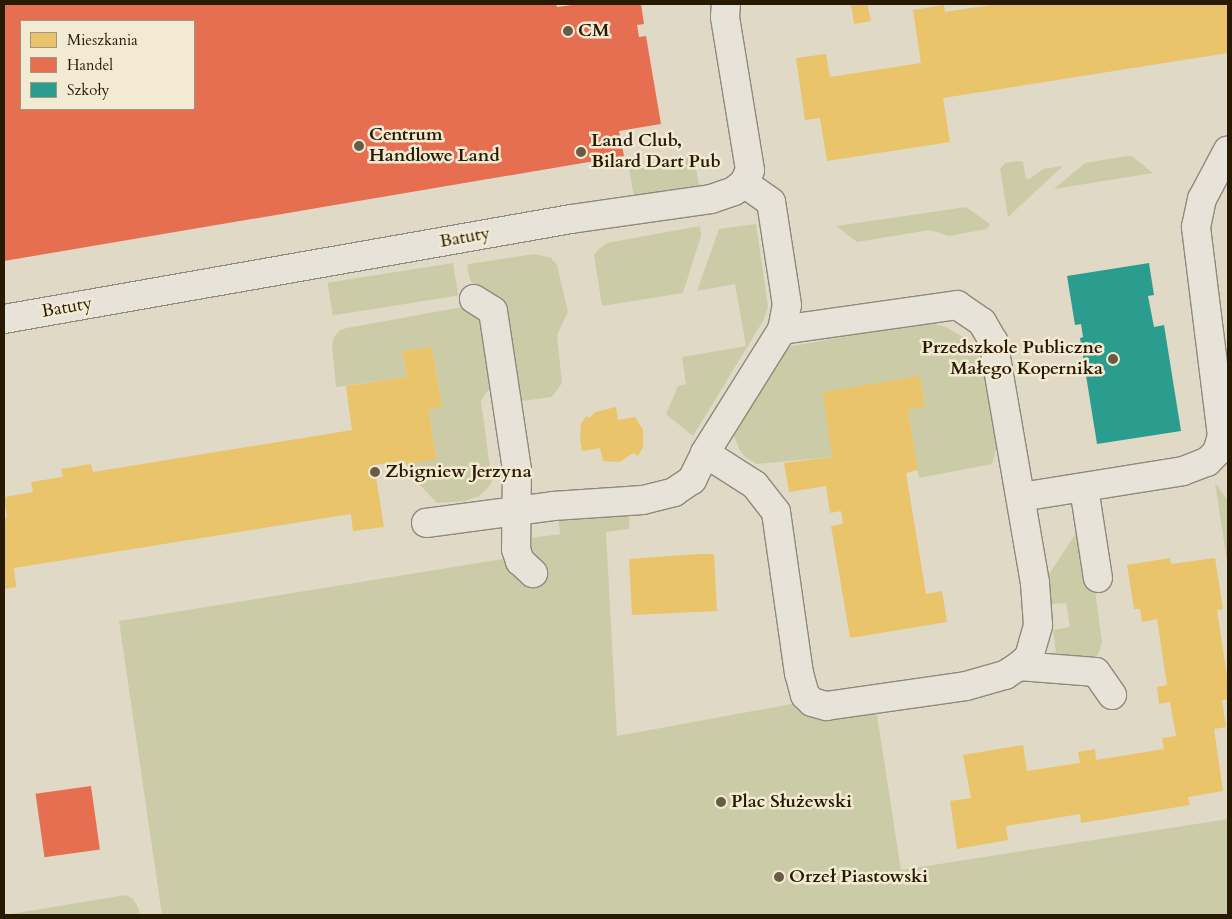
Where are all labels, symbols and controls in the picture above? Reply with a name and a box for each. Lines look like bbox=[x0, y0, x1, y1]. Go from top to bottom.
legend bbox=[20, 20, 195, 110]
place label: CM bbox=[578, 20, 609, 42]
marker: CM bbox=[562, 25, 574, 37]
text: Mieszkania bbox=[67, 30, 138, 50]
text: Handel bbox=[67, 55, 113, 75]
text: Szkoły bbox=[67, 80, 109, 100]
place label: Centrum Handlowe Land bbox=[369, 125, 500, 168]
place label: Land Club, Bilard Dart Pub bbox=[591, 131, 721, 173]
marker: Centrum Handlowe Land bbox=[353, 140, 365, 152]
marker: Land Club, Bilard Dart Pub bbox=[575, 146, 587, 158]
street label: Batuty bbox=[438, 223, 492, 253]
street label: Batuty bbox=[40, 293, 94, 323]
place label: Przedszkole Publiczne Małego Kopernika bbox=[921, 338, 1103, 380]
marker: Przedszkole Publiczne Małego Kopernika bbox=[1107, 353, 1119, 365]
place label: Zbigniew Jerzyna bbox=[385, 461, 532, 483]
marker: Zbigniew Jerzyna bbox=[369, 466, 381, 478]
place label: Plac Służewski bbox=[731, 791, 852, 813]
marker: Plac Służewski bbox=[715, 796, 727, 808]
place label: Orzeł Piastowski bbox=[789, 866, 928, 888]
marker: Orzeł Piastowski bbox=[773, 871, 785, 883]

